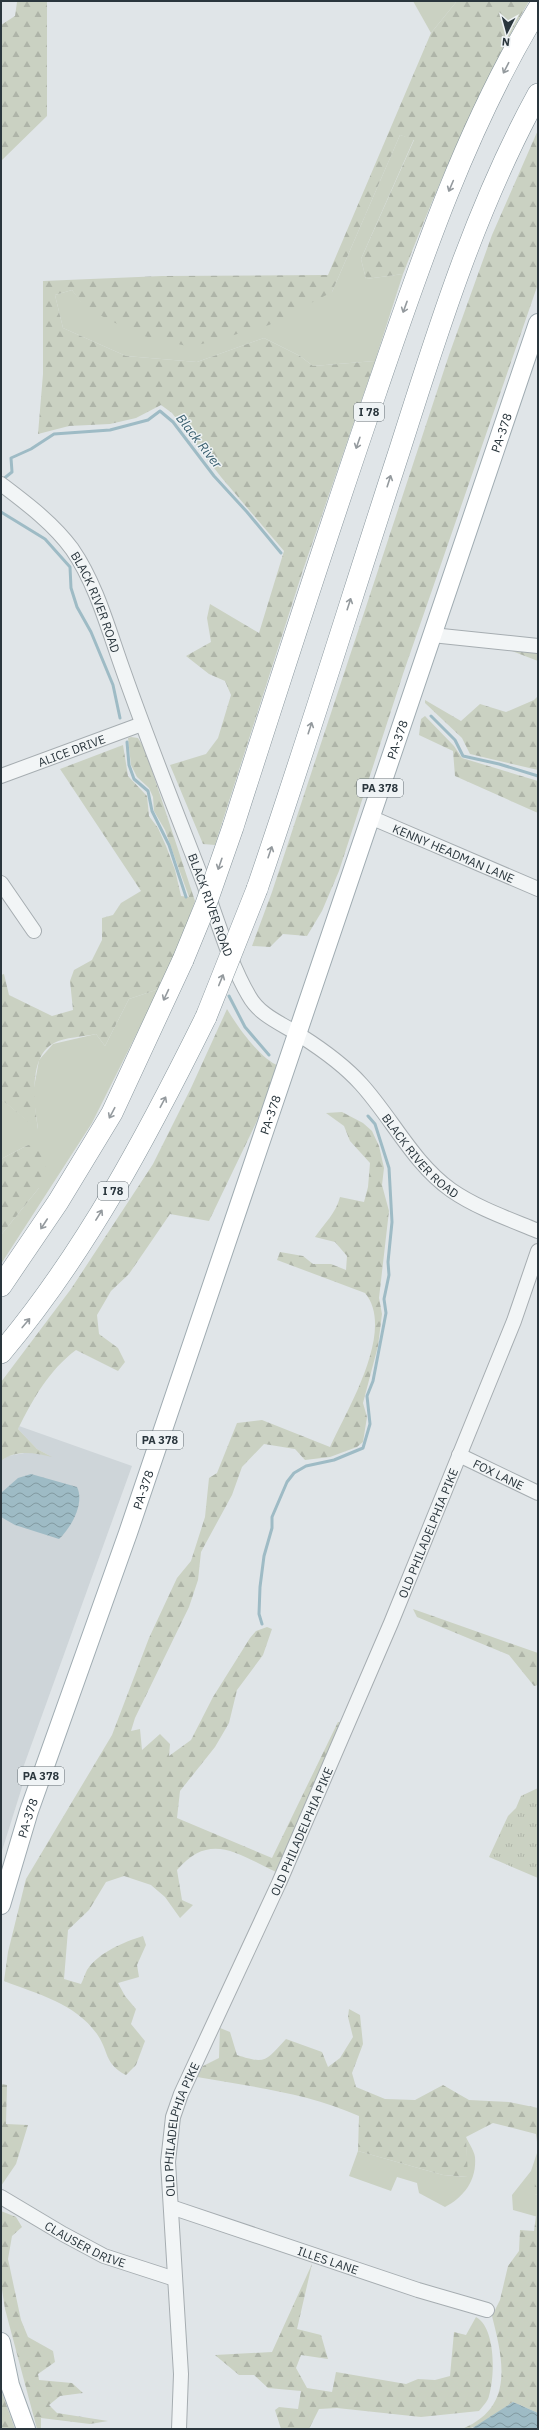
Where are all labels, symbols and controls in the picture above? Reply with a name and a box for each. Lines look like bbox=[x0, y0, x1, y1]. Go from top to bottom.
north arrow bbox=[487, 12, 527, 52]
text: N bbox=[501, 35, 511, 49]
one-way arrow bbox=[502, 62, 509, 74]
one-way arrow bbox=[447, 179, 454, 191]
one-way arrow bbox=[401, 301, 408, 314]
road number: I 78 bbox=[354, 403, 384, 421]
water label: Black River bbox=[172, 410, 226, 473]
street label: PA-378 bbox=[487, 411, 514, 454]
one-way arrow bbox=[354, 437, 362, 449]
one-way arrow bbox=[386, 475, 394, 487]
street label: BLACK RIVER ROAD bbox=[68, 548, 124, 655]
one-way arrow bbox=[346, 599, 354, 611]
street label: PA-378 bbox=[383, 718, 410, 761]
one-way arrow bbox=[306, 722, 314, 734]
street label: ALICE DRIVE bbox=[36, 731, 107, 769]
road number: PA 378 bbox=[357, 779, 403, 797]
street label: KENNY HEADMAN LANE bbox=[390, 820, 517, 886]
one-way arrow bbox=[266, 846, 274, 858]
street label: BLACK RIVER ROAD bbox=[185, 851, 237, 958]
one-way arrow bbox=[216, 857, 223, 870]
one-way arrow bbox=[217, 975, 225, 987]
one-way arrow bbox=[162, 988, 169, 1000]
street label: PA-378 bbox=[256, 1093, 283, 1136]
one-way arrow bbox=[160, 1097, 168, 1109]
one-way arrow bbox=[108, 1107, 115, 1119]
street label: BLACK RIVER ROAD bbox=[379, 1110, 462, 1201]
road number: I 78 bbox=[98, 1182, 128, 1200]
one-way arrow bbox=[95, 1209, 103, 1221]
one-way arrow bbox=[40, 1218, 48, 1229]
one-way arrow bbox=[22, 1318, 31, 1328]
road number: PA 378 bbox=[137, 1431, 183, 1449]
street label: FOX LANE bbox=[471, 1456, 526, 1493]
street label: OLD PHILADELPHIA PIKE bbox=[395, 1466, 461, 1600]
street label: PA-378 bbox=[129, 1468, 156, 1511]
street label: OLD PHILADELPHIA PIKE bbox=[267, 1765, 336, 1898]
road number: PA 378 bbox=[18, 1767, 64, 1785]
street label: PA-378 bbox=[14, 1796, 40, 1839]
street label: OLD PHILADELPHIA PIKE bbox=[160, 2060, 202, 2197]
street label: CLAUSER DRIVE bbox=[42, 2218, 128, 2270]
street label: ILLES LANE bbox=[296, 2243, 361, 2277]

